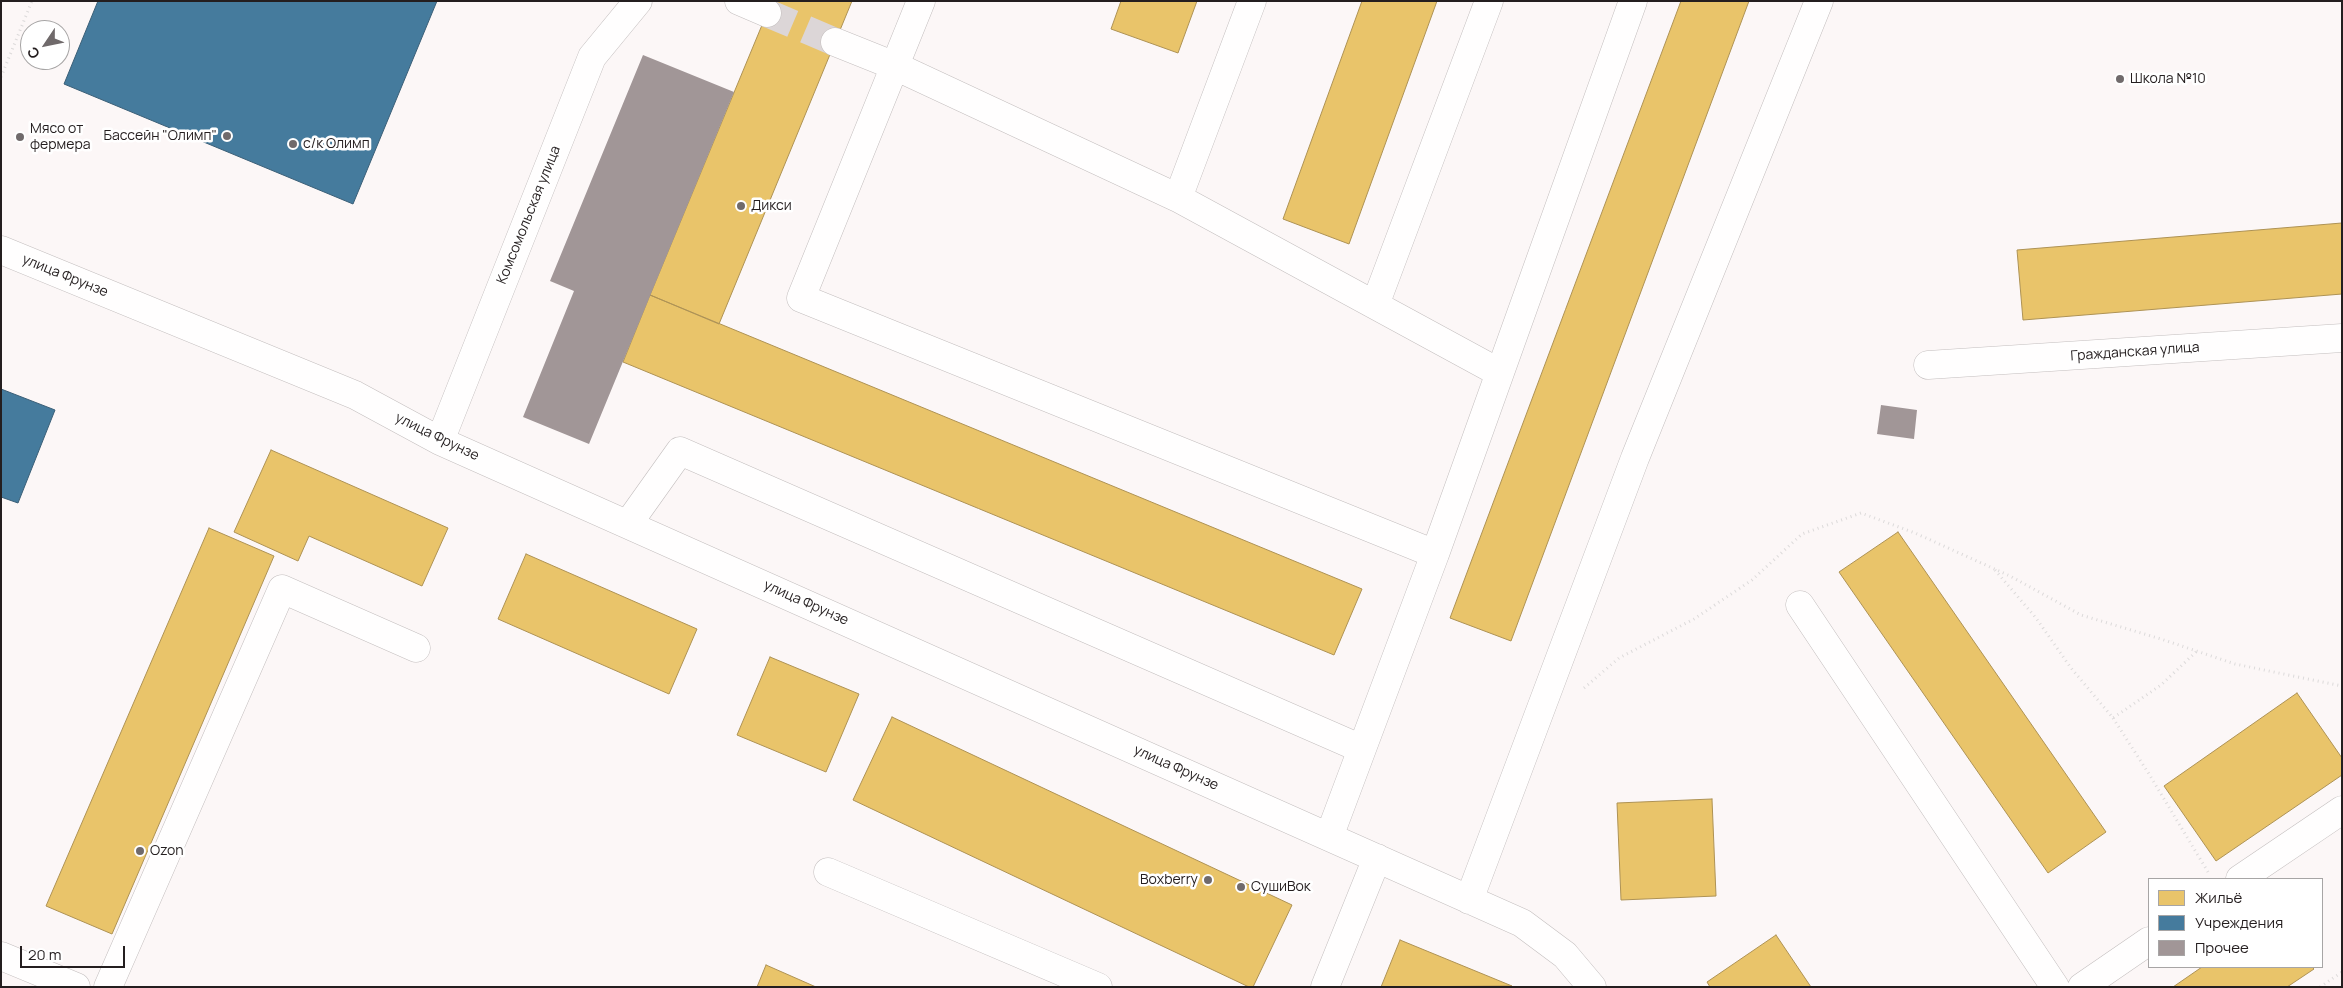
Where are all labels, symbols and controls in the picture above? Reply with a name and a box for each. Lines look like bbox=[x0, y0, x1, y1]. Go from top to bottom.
north arrow bbox=[20, 20, 70, 70]
text: С bbox=[22, 44, 44, 63]
place label: Школа №10 bbox=[2130, 71, 2206, 87]
marker: Школа №10 bbox=[2114, 73, 2126, 85]
place label: Мясо от фермера bbox=[30, 121, 90, 154]
place label: Бассейн "Олимп" bbox=[103, 128, 217, 144]
marker: Бассейн "Олимп" bbox=[221, 130, 233, 142]
marker: Мясо от фермера bbox=[14, 131, 26, 143]
place label: с/к Олимп bbox=[303, 136, 370, 152]
marker: с/к Олимп bbox=[287, 138, 299, 150]
street label: Комсомольская улица bbox=[494, 143, 564, 287]
place label: Дикси bbox=[751, 198, 792, 214]
marker: Дикси bbox=[735, 200, 747, 212]
street label: улица Фрунзе bbox=[20, 251, 110, 301]
street label: Гражданская улица bbox=[2070, 339, 2200, 365]
street label: улица Фрунзе bbox=[392, 409, 482, 465]
street label: улица Фрунзе bbox=[761, 577, 851, 629]
street label: улица Фрунзе bbox=[1131, 742, 1221, 794]
place label: Ozon bbox=[150, 843, 184, 859]
marker: Ozon bbox=[134, 845, 146, 857]
place label: Boxberry bbox=[1140, 872, 1198, 888]
marker: Boxberry bbox=[1202, 874, 1214, 886]
legend bbox=[2148, 878, 2323, 968]
place label: СушиВок bbox=[1251, 879, 1311, 895]
marker: СушиВок bbox=[1235, 881, 1247, 893]
text: Жильё bbox=[2195, 887, 2242, 908]
text: Учреждения bbox=[2195, 912, 2283, 933]
scale bar bbox=[22, 936, 128, 968]
text: Прочее bbox=[2195, 937, 2249, 958]
text: 20 m bbox=[28, 944, 61, 965]

